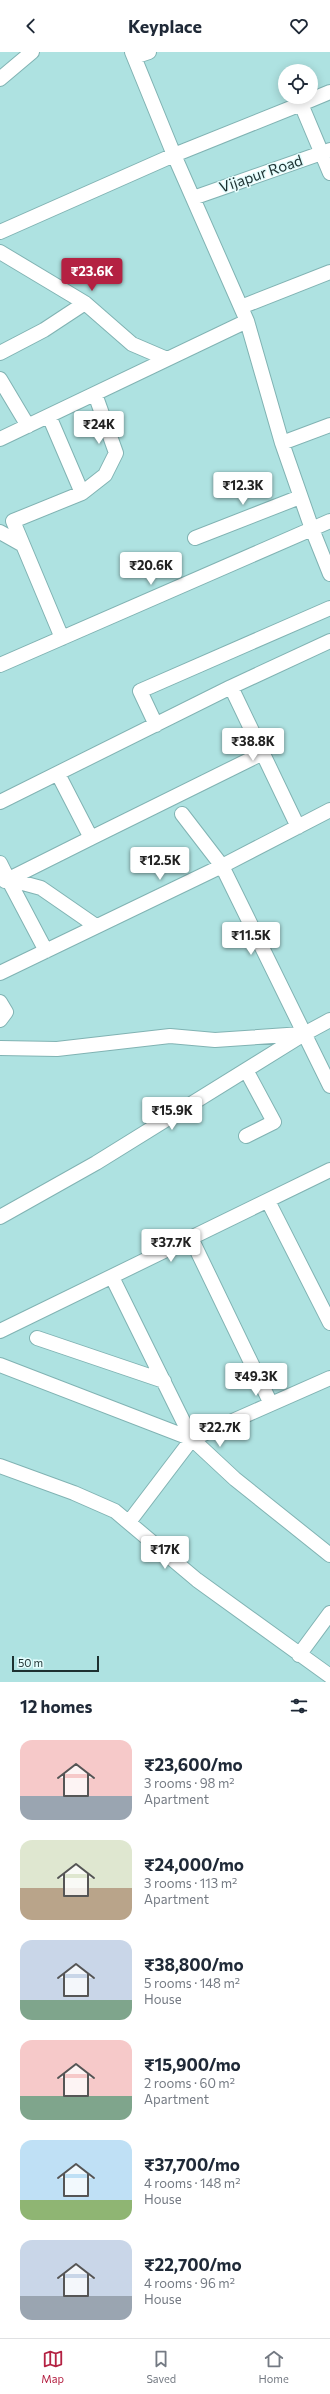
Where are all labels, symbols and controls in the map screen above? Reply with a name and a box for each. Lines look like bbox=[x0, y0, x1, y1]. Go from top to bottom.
icon: back bbox=[20, 15, 42, 37]
text: Keyplace bbox=[128, 15, 202, 37]
icon: heart bbox=[288, 15, 310, 37]
map controls bbox=[278, 64, 318, 104]
button: locate bbox=[278, 64, 318, 104]
street label: Vijapur Road bbox=[217, 150, 305, 196]
pin: ₹23.6K bbox=[59, 258, 125, 292]
text: ₹23.6K bbox=[70, 263, 114, 279]
pin: ₹24K bbox=[75, 411, 123, 445]
text: ₹24K bbox=[83, 416, 115, 432]
pin: ₹12.3K bbox=[210, 472, 276, 506]
text: ₹12.3K bbox=[222, 477, 264, 493]
pin: ₹20.6K bbox=[118, 552, 184, 586]
text: ₹20.6K bbox=[129, 557, 173, 573]
pin: ₹38.8K bbox=[220, 728, 286, 762]
text: ₹38.8K bbox=[231, 733, 275, 749]
pin: ₹12.5K bbox=[127, 847, 193, 881]
text: ₹12.5K bbox=[139, 852, 181, 868]
pin: ₹11.5K bbox=[218, 922, 284, 956]
text: ₹11.5K bbox=[231, 927, 271, 943]
pin: ₹15.9K bbox=[139, 1097, 205, 1131]
text: ₹15.9K bbox=[151, 1102, 193, 1118]
pin: ₹37.7K bbox=[138, 1229, 204, 1263]
text: ₹37.7K bbox=[150, 1234, 192, 1250]
pin: ₹49.3K bbox=[223, 1363, 289, 1397]
text: ₹49.3K bbox=[234, 1368, 278, 1384]
pin: ₹22.7K bbox=[187, 1414, 253, 1448]
text: ₹22.7K bbox=[199, 1419, 241, 1435]
pin: ₹17K bbox=[141, 1536, 189, 1570]
text: ₹17K bbox=[150, 1541, 180, 1557]
scale bar bbox=[12, 1654, 99, 1673]
text: 50 m bbox=[18, 1656, 43, 1669]
icon: filters bbox=[288, 1695, 310, 1717]
text: 12 homes bbox=[20, 1696, 92, 1717]
text: ₹23,600/mo bbox=[144, 1754, 243, 1775]
icon: home bbox=[52, 1756, 100, 1804]
text: 3 rooms · 98 m² bbox=[144, 1775, 235, 1791]
text: Apartment bbox=[144, 1791, 209, 1807]
text: ₹24,000/mo bbox=[144, 1854, 244, 1875]
icon: home bbox=[52, 1856, 100, 1904]
text: 3 rooms · 113 m² bbox=[144, 1875, 237, 1891]
text: Apartment bbox=[144, 1891, 209, 1907]
text: ₹38,800/mo bbox=[144, 1954, 244, 1975]
icon: home bbox=[52, 1956, 100, 2004]
text: 5 rooms · 148 m² bbox=[144, 1975, 240, 1991]
text: House bbox=[144, 1991, 182, 2007]
text: ₹15,900/mo bbox=[144, 2054, 241, 2075]
icon: home bbox=[52, 2056, 100, 2104]
text: 2 rooms · 60 m² bbox=[144, 2075, 235, 2091]
text: Apartment bbox=[144, 2091, 209, 2107]
text: ₹37,700/mo bbox=[144, 2154, 240, 2175]
icon: home bbox=[52, 2156, 100, 2204]
text: 4 rooms · 148 m² bbox=[144, 2175, 240, 2191]
text: House bbox=[144, 2191, 182, 2207]
text: ₹22,700/mo bbox=[144, 2254, 242, 2275]
icon: home bbox=[52, 2256, 100, 2304]
text: 4 rooms · 96 m² bbox=[144, 2275, 235, 2291]
text: House bbox=[144, 2291, 182, 2307]
tab: Map bbox=[41, 2348, 64, 2385]
tab: Saved bbox=[146, 2348, 176, 2385]
tab: Home bbox=[259, 2348, 289, 2385]

